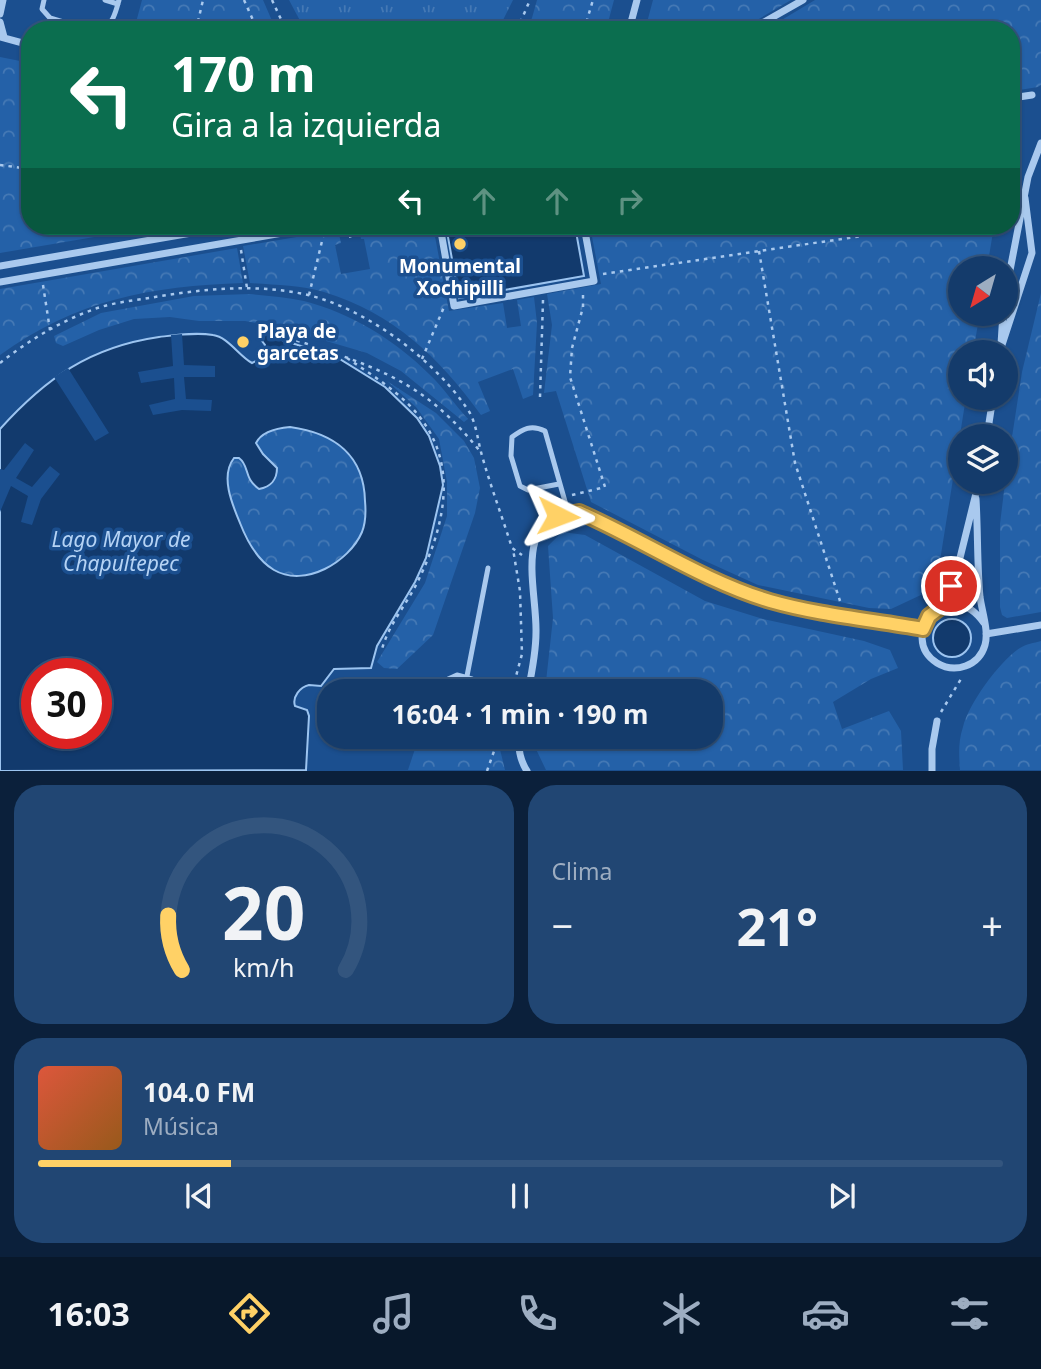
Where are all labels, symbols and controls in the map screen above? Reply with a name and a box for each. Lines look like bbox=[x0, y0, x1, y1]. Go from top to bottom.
text: 170 m bbox=[171, 40, 316, 106]
icon: left bbox=[56, 49, 147, 140]
text: Gira a la izquierda bbox=[171, 103, 441, 146]
icon: left bbox=[392, 182, 430, 220]
icon: ahead bbox=[465, 182, 503, 220]
icon: ahead bbox=[538, 182, 576, 220]
icon: right bbox=[611, 182, 649, 220]
marker: Monumental Xochipilli bbox=[452, 236, 468, 252]
place label: Monumental Xochipilli bbox=[399, 253, 521, 301]
north arrow bbox=[948, 256, 1018, 326]
map controls bbox=[948, 256, 1018, 494]
place label: Playa de garcetas bbox=[257, 318, 339, 366]
marker: Playa de garcetas bbox=[235, 334, 251, 350]
button: sound bbox=[948, 340, 1018, 410]
button: layers bbox=[948, 424, 1018, 494]
position arrow bbox=[521, 479, 595, 553]
water label: Lago Mayor de Chapultepec bbox=[51, 525, 191, 577]
pin bbox=[921, 556, 981, 616]
icon: arrive bbox=[932, 567, 970, 605]
speed limit sign: 30 bbox=[21, 658, 112, 749]
text: 16:04 · 1 min · 190 m bbox=[392, 696, 648, 732]
text: Clima bbox=[552, 855, 612, 887]
text: 20 bbox=[222, 863, 305, 962]
text: 21° bbox=[736, 890, 818, 961]
text: − bbox=[552, 899, 573, 951]
text: + bbox=[981, 899, 1003, 951]
text: km/h bbox=[233, 950, 295, 984]
text: 104.0 FM bbox=[143, 1074, 255, 1110]
text: Música bbox=[143, 1110, 219, 1142]
icon: previous bbox=[180, 1177, 218, 1215]
icon: pause bbox=[501, 1177, 539, 1215]
icon: next bbox=[823, 1177, 861, 1215]
icon: directions bbox=[225, 1289, 274, 1338]
icon: music bbox=[369, 1289, 418, 1338]
icon: phone bbox=[513, 1289, 562, 1338]
icon: climate bbox=[657, 1289, 706, 1338]
icon: car bbox=[801, 1289, 850, 1338]
icon: filters bbox=[945, 1289, 994, 1338]
text: 16:03 bbox=[47, 1292, 130, 1335]

